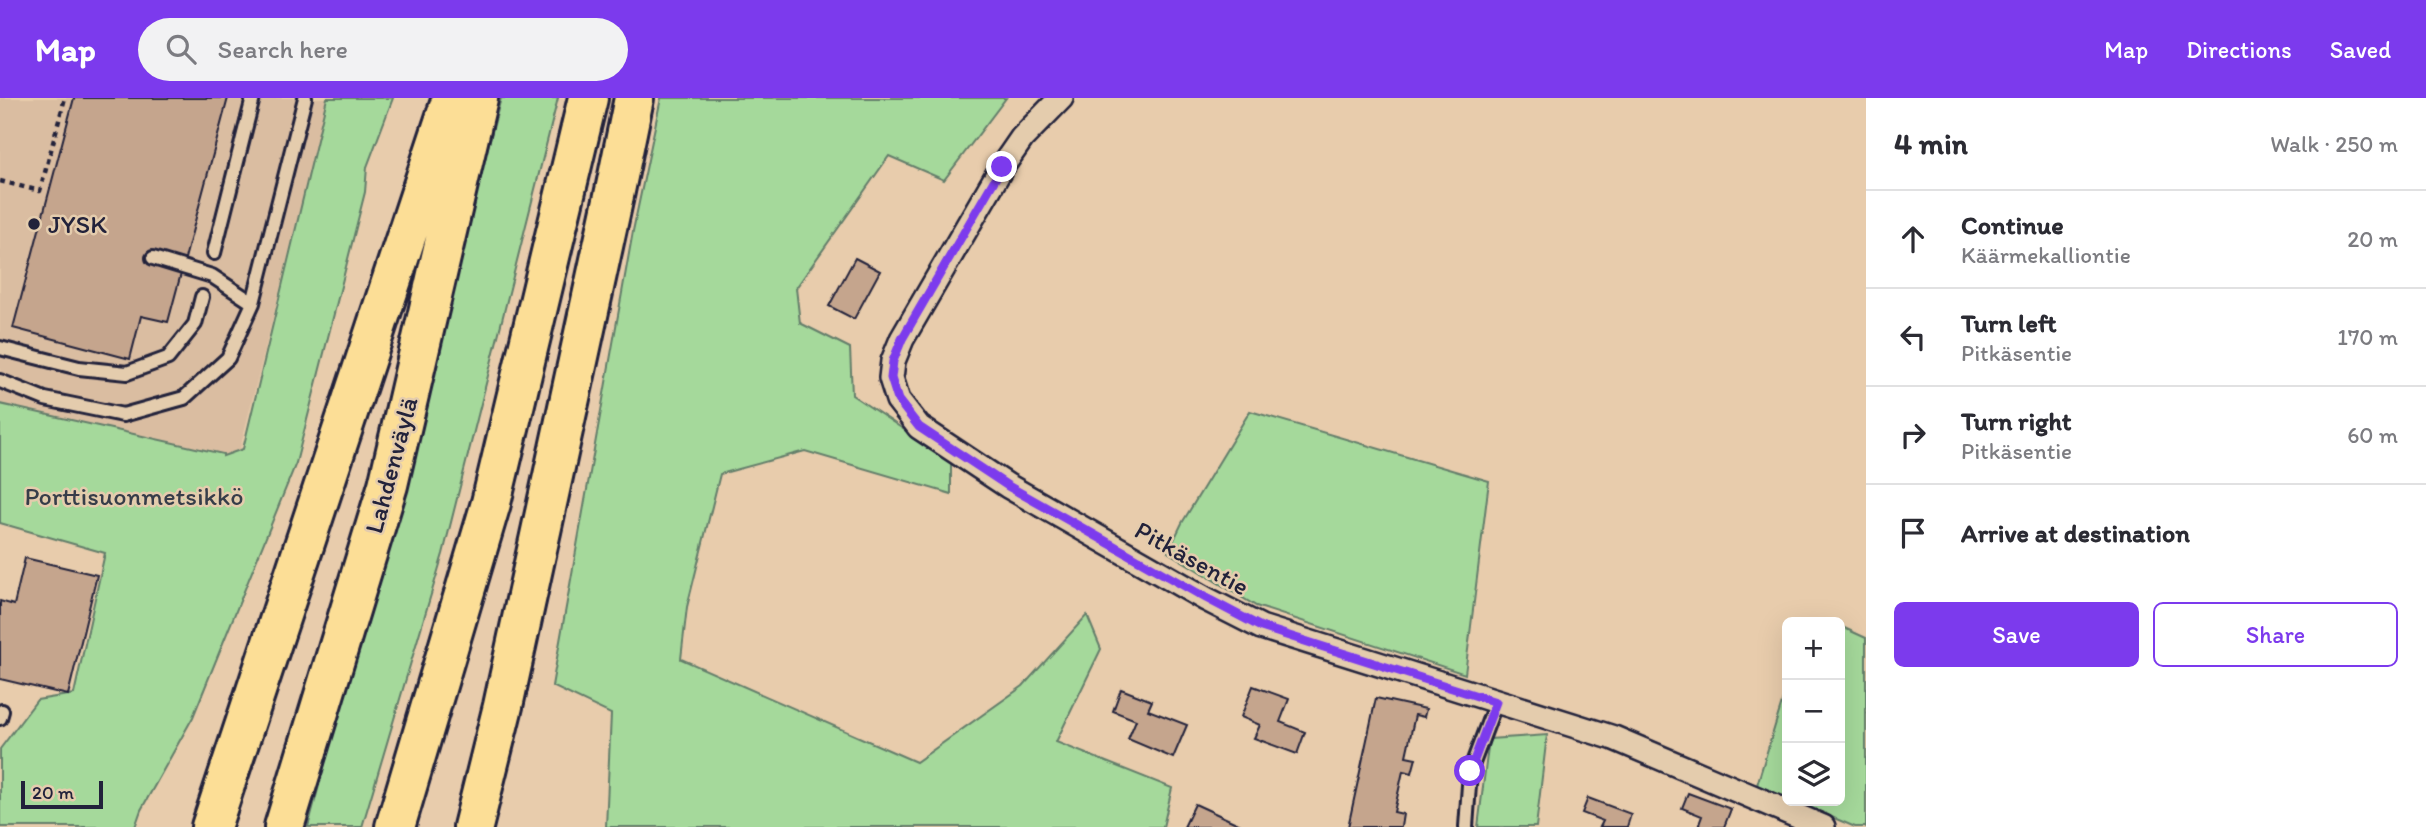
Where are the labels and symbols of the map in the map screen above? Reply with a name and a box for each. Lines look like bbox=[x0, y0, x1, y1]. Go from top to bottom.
route end bbox=[986, 151, 1017, 182]
place label: JYSK bbox=[48, 208, 107, 240]
marker: JYSK bbox=[26, 216, 42, 232]
street label: Lahdenväylä bbox=[357, 393, 425, 537]
park label: Porttisuonmetsikkö bbox=[24, 480, 244, 512]
street label: Pitkäsentie bbox=[1129, 514, 1255, 602]
route start bbox=[1454, 755, 1485, 786]
scale bar bbox=[21, 778, 103, 810]

